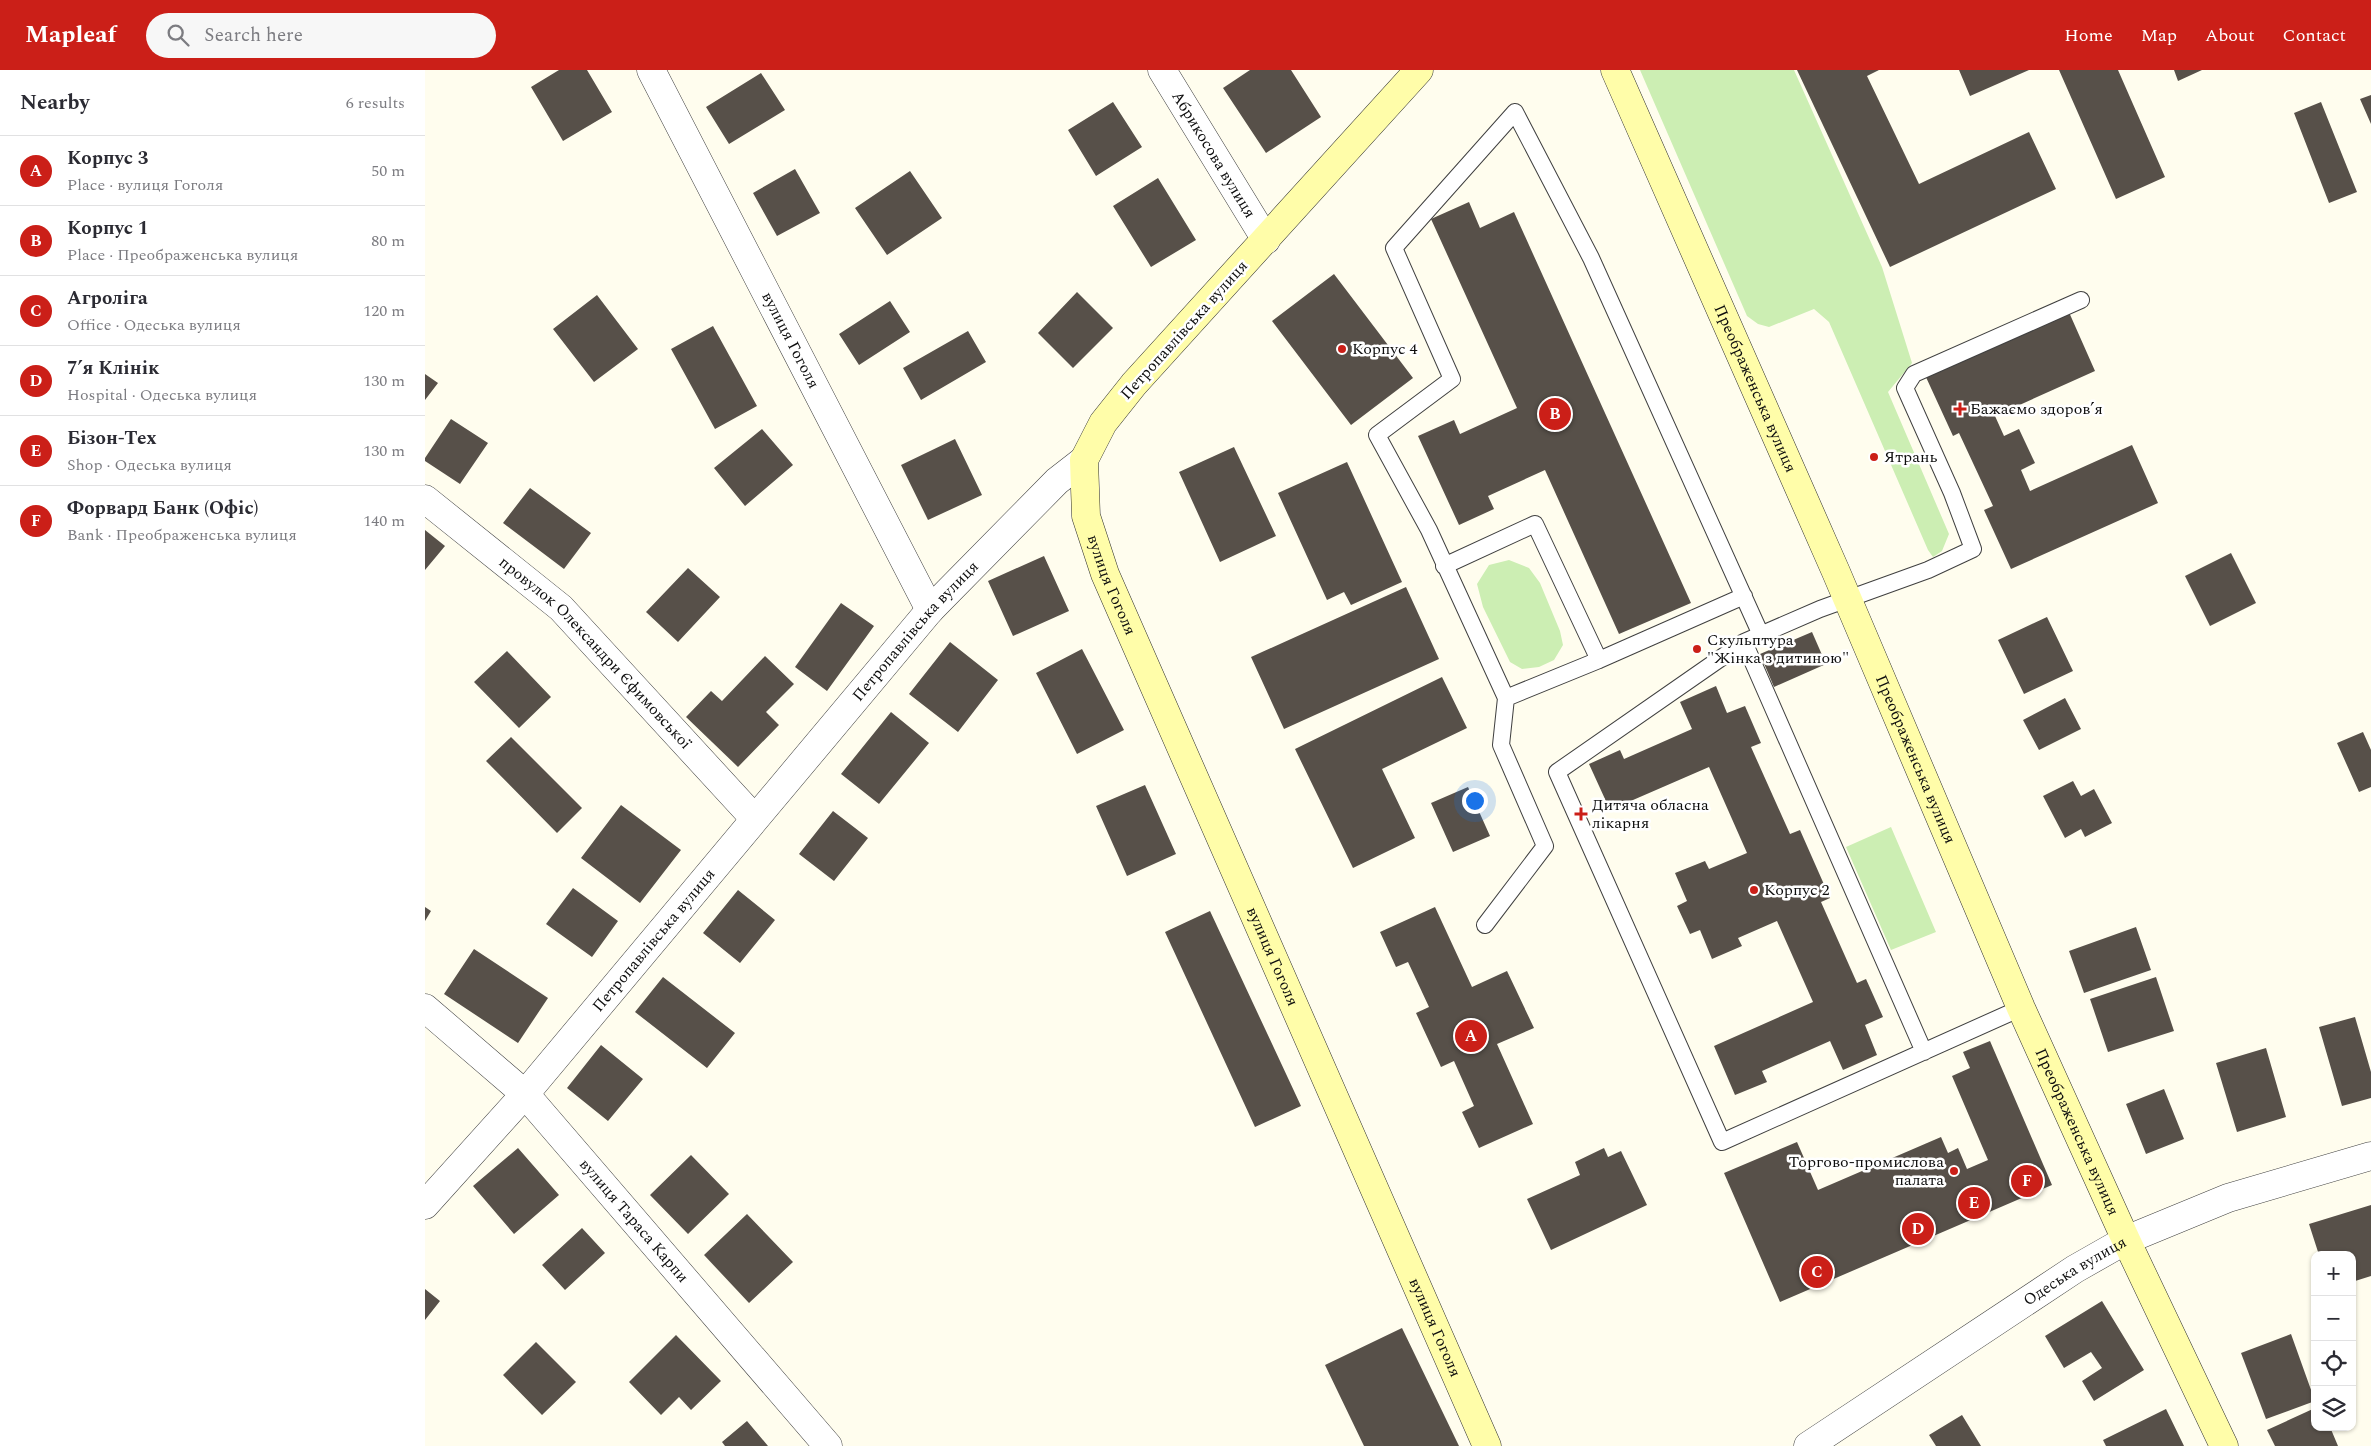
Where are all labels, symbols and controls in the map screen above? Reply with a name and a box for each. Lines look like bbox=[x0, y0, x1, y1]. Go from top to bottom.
search box bbox=[146, 13, 496, 58]
text: Mapleaf bbox=[25, 17, 116, 53]
icon: search bbox=[164, 21, 192, 49]
text: Search here bbox=[204, 21, 303, 50]
text: Home bbox=[2064, 22, 2113, 49]
text: Map bbox=[2141, 22, 2177, 49]
text: About bbox=[2205, 22, 2255, 49]
text: Contact bbox=[2283, 22, 2346, 49]
street label: Абрикосова вулиця bbox=[1166, 86, 1262, 223]
text: Nearby bbox=[20, 87, 90, 119]
text: 6 results bbox=[346, 91, 405, 115]
text: Корпус 3 bbox=[67, 144, 148, 173]
text: A bbox=[30, 159, 42, 183]
text: 50 m bbox=[371, 159, 405, 183]
text: Place · вулиця Гоголя bbox=[67, 173, 223, 197]
text: Корпус 1 bbox=[67, 214, 148, 243]
text: B bbox=[30, 229, 42, 253]
text: 80 m bbox=[371, 229, 405, 253]
text: Place · Преображенська вулиця bbox=[67, 243, 298, 267]
street label: Петропавлівська вулиця bbox=[1115, 255, 1253, 405]
text: Агроліга bbox=[67, 284, 148, 313]
street label: вулиця Гоголя bbox=[755, 287, 826, 393]
text: C bbox=[30, 299, 42, 323]
text: 120 m bbox=[363, 299, 405, 323]
street label: Преображенська вулиця bbox=[1708, 301, 1803, 476]
text: Office · Одеська вулиця bbox=[67, 313, 241, 337]
place label: Корпус 4 bbox=[1352, 337, 1418, 361]
marker: Корпус 4 bbox=[1336, 343, 1348, 355]
text: 7ʼя Клінік bbox=[67, 354, 159, 383]
text: D bbox=[30, 369, 42, 393]
text: 130 m bbox=[363, 369, 405, 393]
text: Hospital · Одеська вулиця bbox=[67, 383, 257, 407]
pin: B bbox=[1539, 395, 1571, 433]
place label: Бажаємо здоровʼя bbox=[1970, 397, 2103, 421]
marker: Бажаємо здоровʼя bbox=[1954, 403, 1966, 415]
text: Бізон-Тех bbox=[67, 424, 157, 453]
text: E bbox=[31, 439, 41, 463]
text: 130 m bbox=[363, 439, 405, 463]
place label: Ятрань bbox=[1884, 445, 1937, 469]
marker: Ятрань bbox=[1868, 451, 1880, 463]
text: Shop · Одеська вулиця bbox=[67, 453, 232, 477]
text: Форвард Банк (Офіс) bbox=[67, 494, 258, 523]
text: F bbox=[31, 509, 41, 533]
text: 140 m bbox=[363, 509, 405, 533]
text: Bank · Преображенська вулиця bbox=[67, 523, 297, 547]
street label: вулиця Гоголя bbox=[1081, 532, 1142, 639]
street label: провулок Олександри Єфимовської bbox=[494, 551, 697, 755]
street label: Петропавлівська вулиця bbox=[846, 555, 984, 707]
place label: Скульптура "Жінка з дитиною" bbox=[1707, 628, 1849, 670]
marker: Скульптура "Жінка з дитиною" bbox=[1691, 643, 1703, 655]
street label: Преображенська вулиця bbox=[1869, 671, 1962, 847]
your location bbox=[1462, 788, 1488, 814]
place label: Дитяча обласна лікарня bbox=[1592, 793, 1709, 835]
marker: Дитяча обласна лікарня bbox=[1574, 807, 1588, 821]
street label: Петропавлівська вулиця bbox=[586, 863, 721, 1017]
place label: Корпус 2 bbox=[1764, 878, 1830, 902]
marker: Корпус 2 bbox=[1748, 884, 1760, 896]
street label: вулиця Гоголя bbox=[1240, 903, 1305, 1010]
pin: A bbox=[1455, 1017, 1487, 1055]
street label: Преображенська вулиця bbox=[2029, 1044, 2125, 1219]
place label: Торгово-промислова палата bbox=[1789, 1150, 1944, 1192]
street label: вулиця Тараса Карпи bbox=[574, 1153, 695, 1288]
pin: F bbox=[2011, 1162, 2043, 1200]
marker: Торгово-промислова палата bbox=[1948, 1165, 1960, 1177]
pin: E bbox=[1958, 1184, 1990, 1222]
pin: D bbox=[1902, 1210, 1934, 1248]
street label: Одеська вулиця bbox=[2018, 1230, 2131, 1312]
map controls bbox=[2311, 1251, 2356, 1431]
button: + bbox=[2311, 1251, 2356, 1296]
pin: C bbox=[1801, 1253, 1833, 1291]
street label: вулиця Гоголя bbox=[1403, 1274, 1467, 1381]
button: − bbox=[2311, 1296, 2356, 1341]
button: locate bbox=[2311, 1341, 2356, 1386]
button: layers bbox=[2311, 1386, 2356, 1431]

